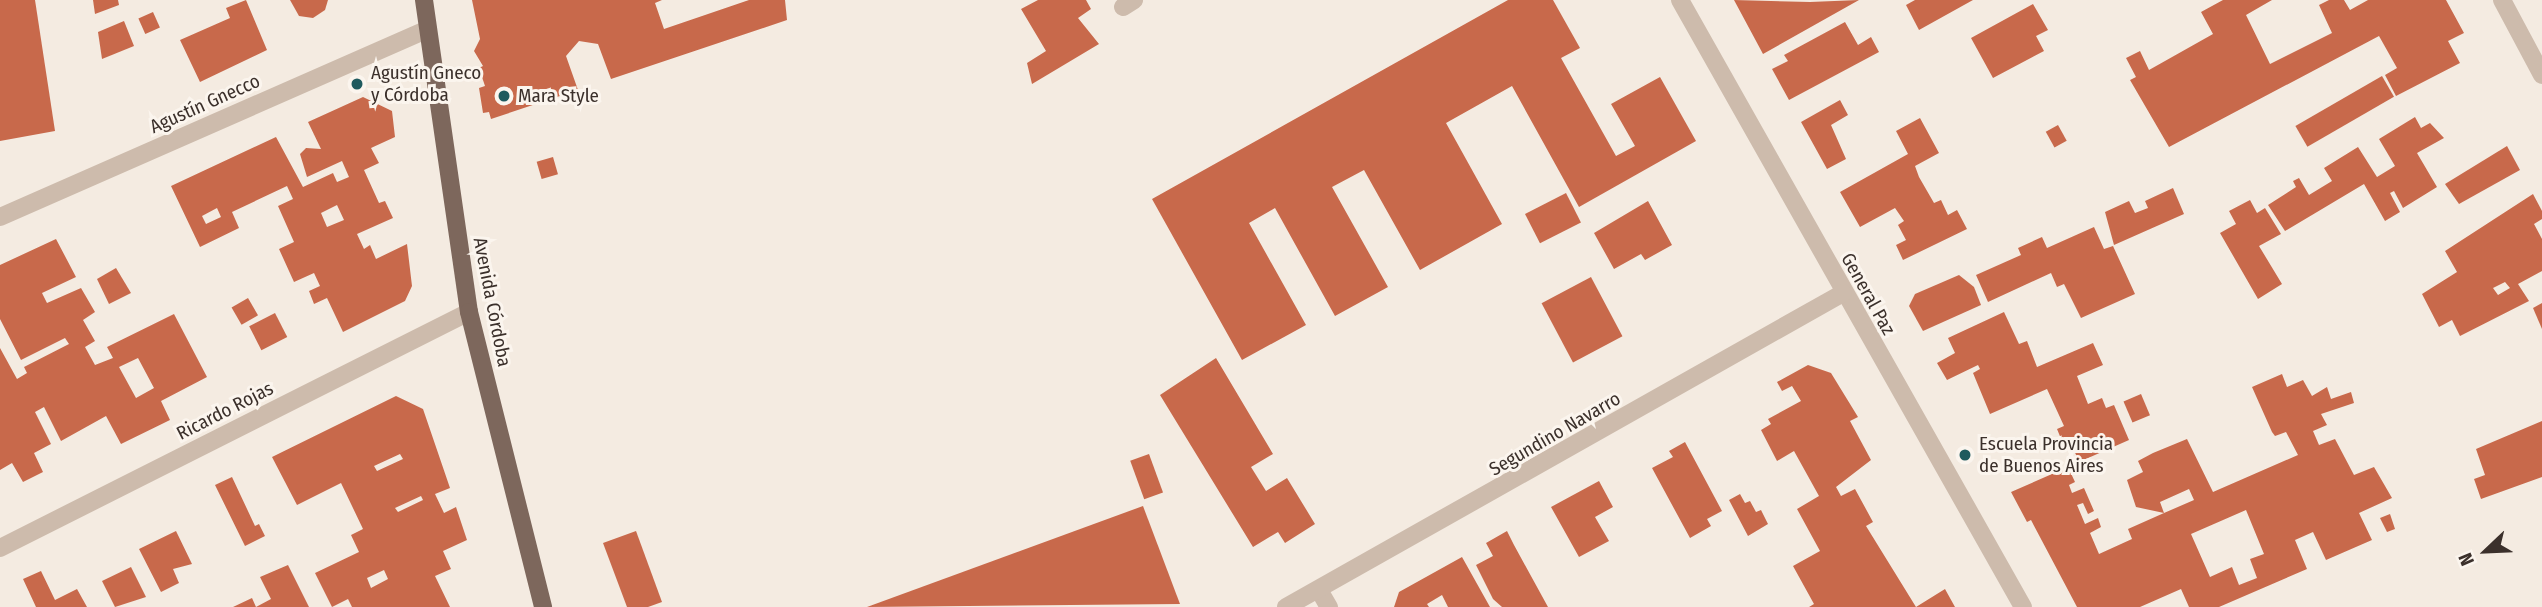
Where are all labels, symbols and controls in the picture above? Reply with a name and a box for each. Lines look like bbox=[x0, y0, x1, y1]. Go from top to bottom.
place label: Agustín Gneco y Córdoba bbox=[371, 62, 481, 106]
street label: Agustín Gnecco bbox=[146, 70, 264, 138]
marker: Agustín Gneco y Córdoba bbox=[349, 76, 365, 92]
place label: Mara Style bbox=[518, 85, 599, 107]
marker: Mara Style bbox=[496, 88, 512, 104]
street label: Avenida Córdoba bbox=[468, 235, 516, 369]
street label: General Paz bbox=[1836, 249, 1900, 339]
street label: Ricardo Rojas bbox=[173, 377, 277, 445]
street label: Segundino Navarro bbox=[1485, 387, 1625, 481]
place label: Escuela Provincia de Buenos Aires bbox=[1979, 433, 2113, 477]
marker: Escuela Provincia de Buenos Aires bbox=[1957, 447, 1973, 463]
north arrow bbox=[2451, 516, 2521, 586]
text: N bbox=[2453, 550, 2479, 569]

